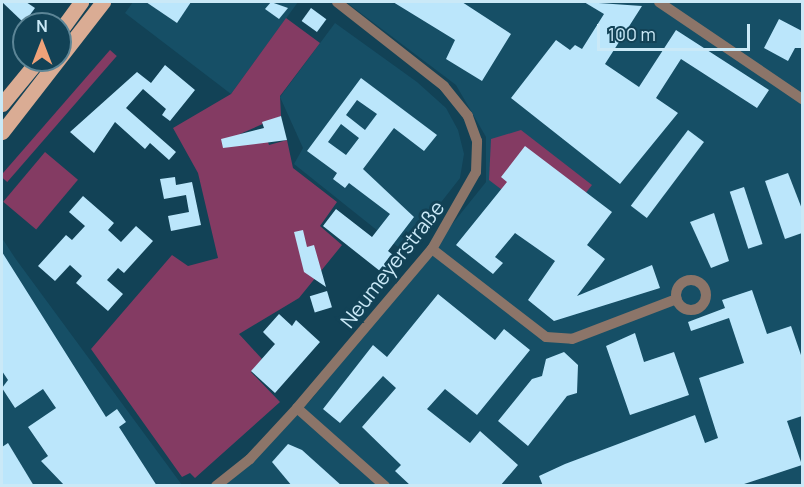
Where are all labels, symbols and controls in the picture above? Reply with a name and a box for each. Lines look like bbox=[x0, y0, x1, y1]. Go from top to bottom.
north arrow bbox=[12, 12, 72, 72]
scale bar bbox=[600, 12, 753, 50]
text: N bbox=[36, 15, 48, 37]
text: 100 m bbox=[608, 22, 656, 46]
street label: Neumeyerstraße bbox=[335, 196, 449, 332]

